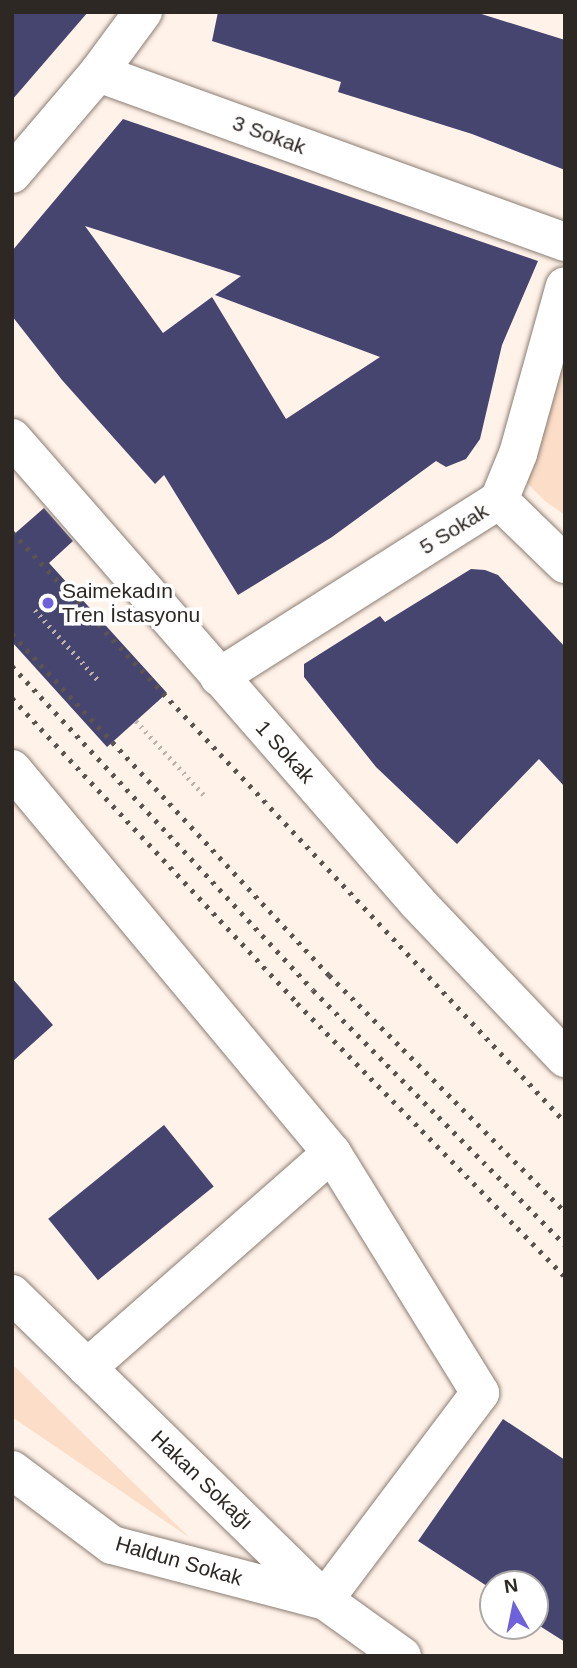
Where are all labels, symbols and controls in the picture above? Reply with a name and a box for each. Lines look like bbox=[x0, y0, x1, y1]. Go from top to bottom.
street label: 3 Sokak bbox=[229, 110, 309, 160]
street label: 5 Sokak bbox=[415, 498, 493, 560]
place label: Saimekadın Tren İstasyonu bbox=[62, 578, 200, 628]
marker: Saimekadın Tren İstasyonu bbox=[40, 595, 56, 611]
street label: 1 Sokak bbox=[250, 715, 320, 789]
street label: Hakan Sokağı bbox=[146, 1425, 258, 1535]
street label: Haldun Sokak bbox=[113, 1531, 245, 1591]
north arrow bbox=[479, 1570, 549, 1640]
text: N bbox=[503, 1574, 519, 1597]

